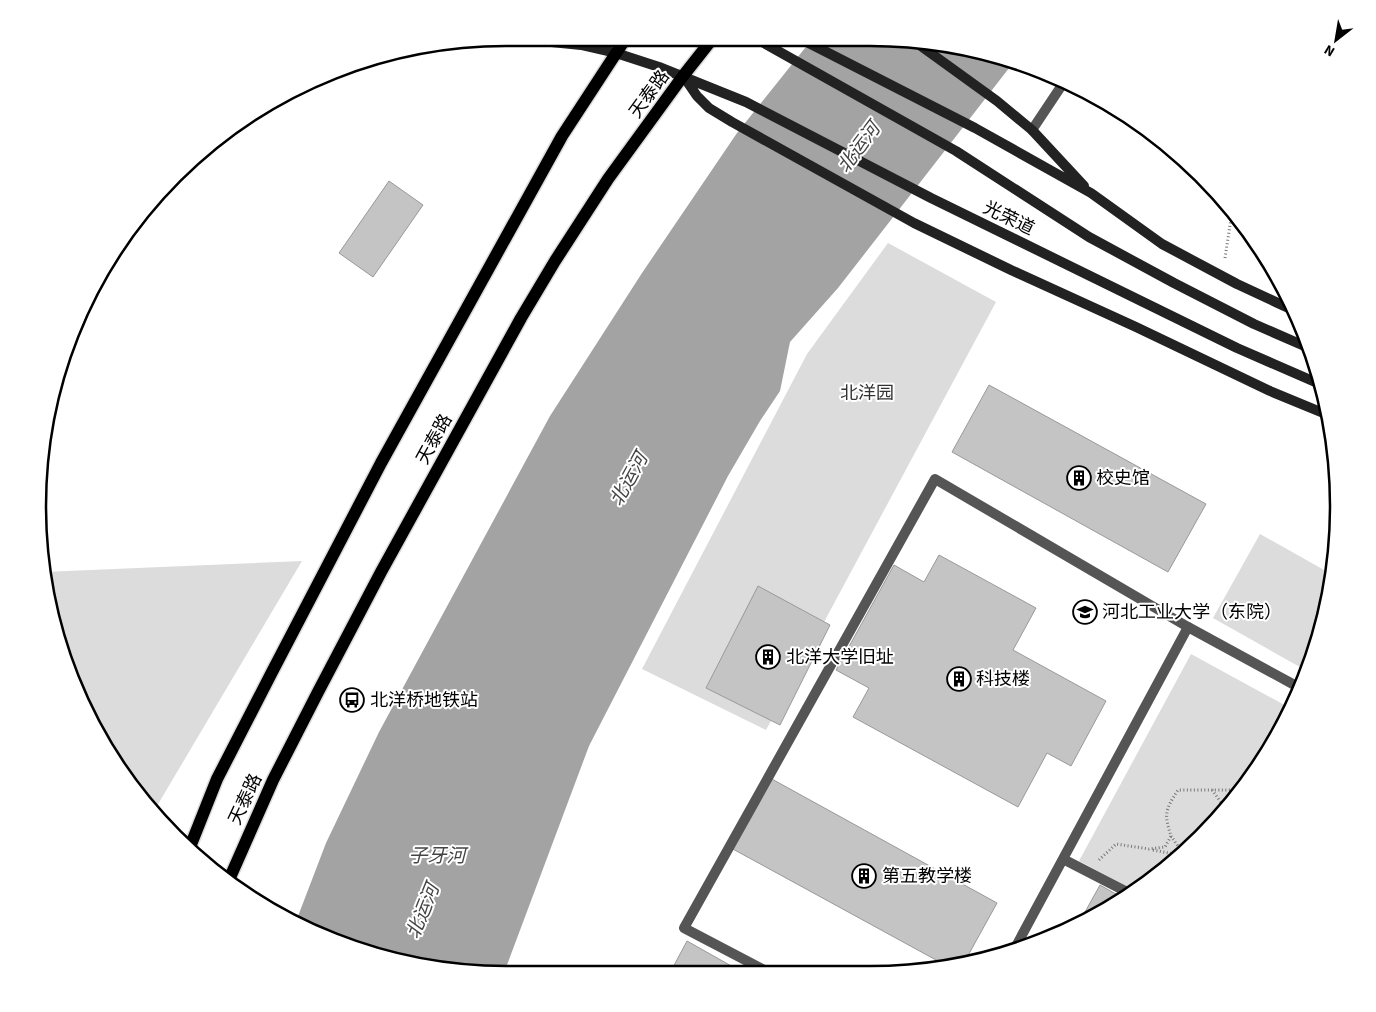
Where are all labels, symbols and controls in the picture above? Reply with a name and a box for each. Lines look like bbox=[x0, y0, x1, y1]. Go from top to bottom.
north arrow bbox=[1311, 15, 1361, 65]
text: N bbox=[1321, 39, 1339, 61]
street label: 天泰路 bbox=[623, 65, 675, 123]
water label: 北运河 bbox=[831, 114, 890, 179]
street label: 光荣道 bbox=[979, 195, 1039, 242]
park label: 北洋园 bbox=[840, 381, 894, 406]
street label: 天泰路 bbox=[410, 410, 458, 469]
water label: 北运河 bbox=[604, 445, 657, 511]
building icon: 校史馆 bbox=[1066, 465, 1092, 491]
place label: 校史馆 bbox=[1096, 466, 1150, 491]
school or university icon: 河北工业大学（东院） bbox=[1072, 599, 1098, 625]
place label: 河北工业大学（东院） bbox=[1102, 600, 1282, 625]
building icon: 北洋大学旧址 bbox=[755, 644, 781, 670]
place label: 北洋大学旧址 bbox=[786, 645, 894, 670]
building icon: 科技楼 bbox=[946, 666, 972, 692]
place label: 科技楼 bbox=[976, 667, 1030, 692]
bus stop icon: 北洋桥地铁站 bbox=[339, 687, 365, 713]
place label: 北洋桥地铁站 bbox=[370, 688, 478, 713]
street label: 天泰路 bbox=[223, 769, 268, 829]
water label: 子牙河 bbox=[408, 843, 469, 870]
building icon: 第五教学楼 bbox=[851, 863, 877, 889]
place label: 第五教学楼 bbox=[882, 864, 972, 889]
water label: 北运河 bbox=[400, 876, 448, 943]

